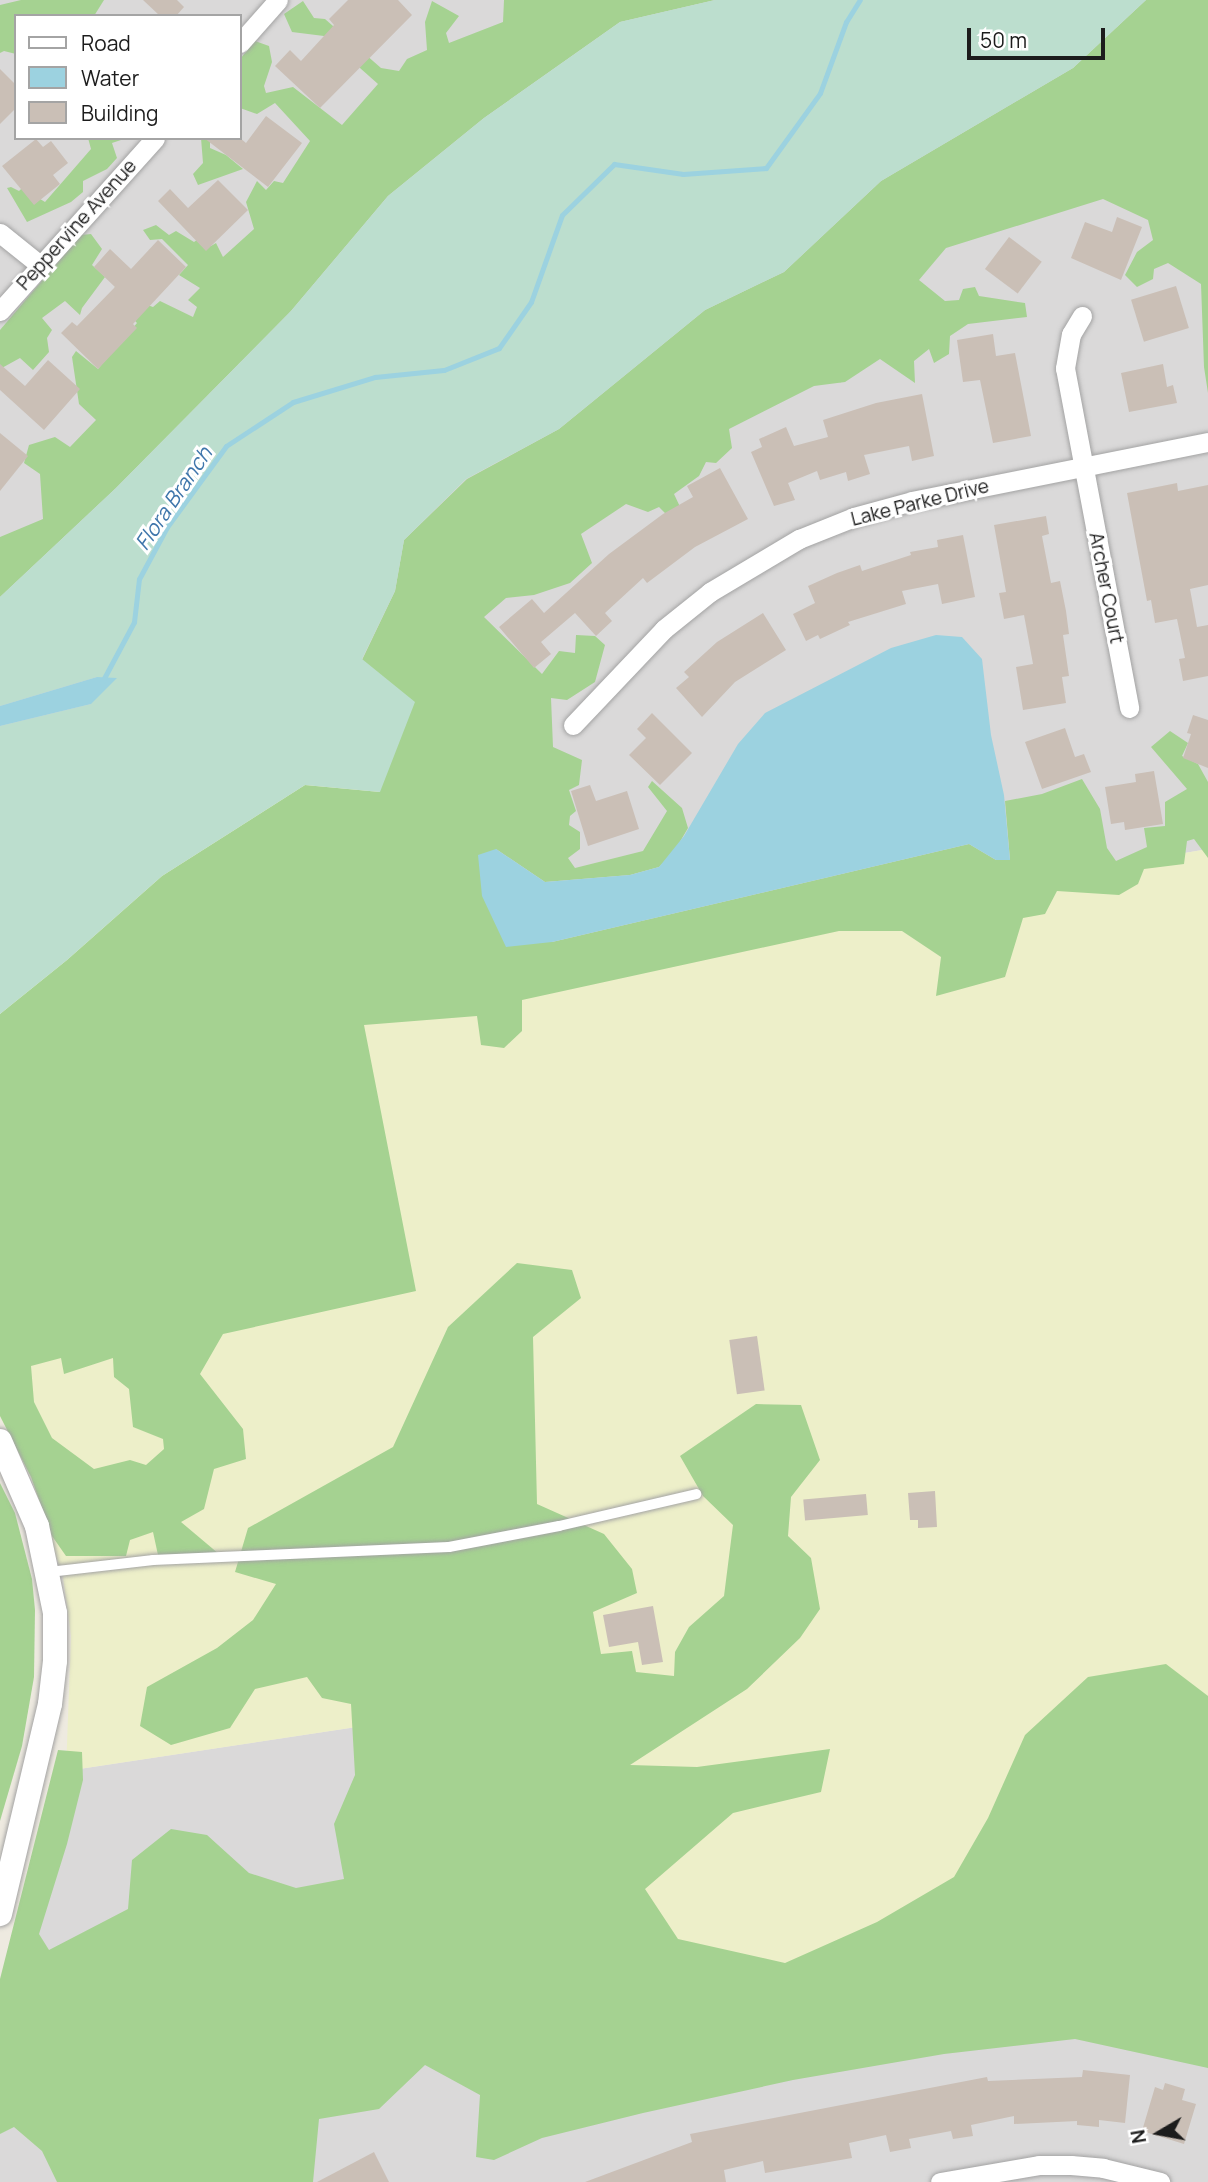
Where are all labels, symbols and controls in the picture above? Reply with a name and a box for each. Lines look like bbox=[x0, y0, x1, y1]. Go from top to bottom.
legend bbox=[14, 14, 242, 140]
scale bar bbox=[970, 14, 1108, 58]
text: 50 m bbox=[980, 26, 1027, 54]
text: Road bbox=[81, 29, 131, 57]
text: Water bbox=[81, 64, 139, 92]
text: Building bbox=[81, 99, 158, 127]
street label: Peppervine Avenue bbox=[12, 155, 142, 295]
water label: Flora Branch bbox=[129, 442, 217, 554]
street label: Lake Parke Drive bbox=[849, 475, 991, 531]
street label: Archer Court bbox=[1084, 530, 1128, 646]
north arrow bbox=[1124, 2098, 1194, 2168]
text: N bbox=[1124, 2128, 1152, 2146]

